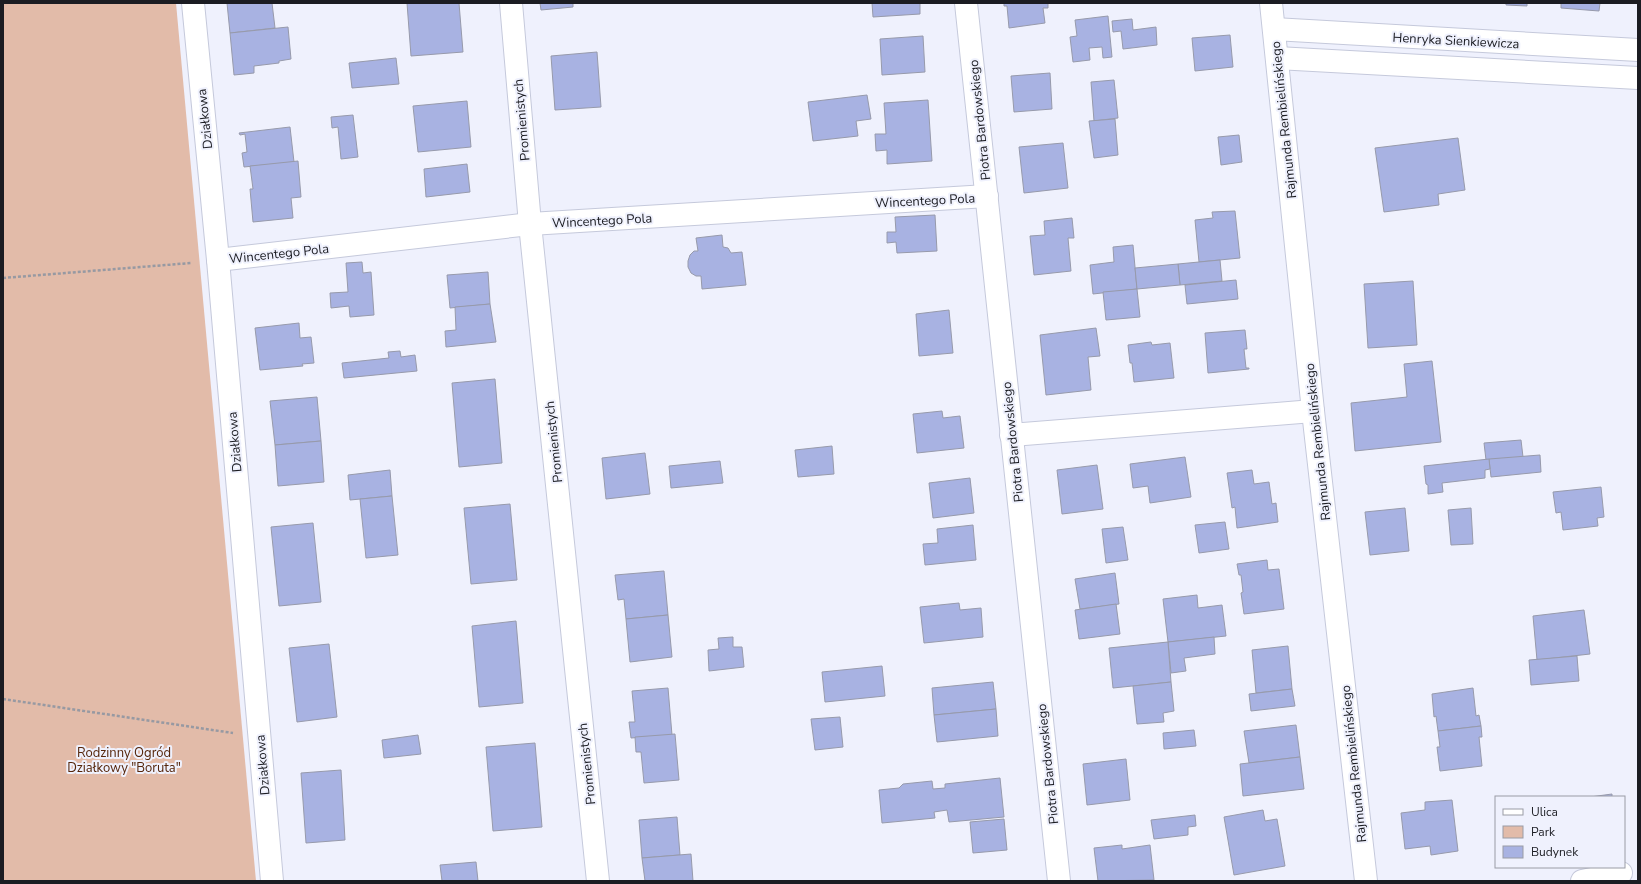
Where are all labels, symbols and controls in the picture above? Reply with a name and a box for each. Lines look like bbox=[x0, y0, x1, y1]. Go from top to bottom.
street label: Henryka Sienkiewicza bbox=[1392, 29, 1520, 53]
street label: Rajmunda Rembielińskiego bbox=[1267, 40, 1301, 199]
street label: Piotra Bardowskiego bbox=[965, 59, 995, 181]
street label: Promienistych bbox=[509, 78, 535, 162]
street label: Działkowa bbox=[193, 88, 217, 150]
street label: Wincentego Pola bbox=[874, 189, 976, 213]
street label: Wincentego Pola bbox=[551, 209, 653, 233]
street label: Wincentego Pola bbox=[228, 240, 330, 268]
street label: Rajmunda Rembielińskiego bbox=[1301, 362, 1335, 521]
street label: Piotra Bardowskiego bbox=[998, 381, 1028, 503]
street label: Promienistych bbox=[541, 400, 567, 484]
street label: Działkowa bbox=[223, 411, 247, 473]
street label: Rajmunda Rembielińskiego bbox=[1337, 684, 1371, 843]
street label: Piotra Bardowskiego bbox=[1033, 703, 1063, 825]
street label: Promienistych bbox=[574, 722, 600, 806]
street label: Działkowa bbox=[251, 734, 275, 796]
park label: Rodzinny Ogród Działkowy "Boruta" bbox=[67, 744, 181, 777]
legend bbox=[1495, 796, 1625, 868]
text: Ulica bbox=[1531, 804, 1558, 820]
text: Park bbox=[1531, 824, 1556, 840]
text: Budynek bbox=[1531, 844, 1579, 860]

